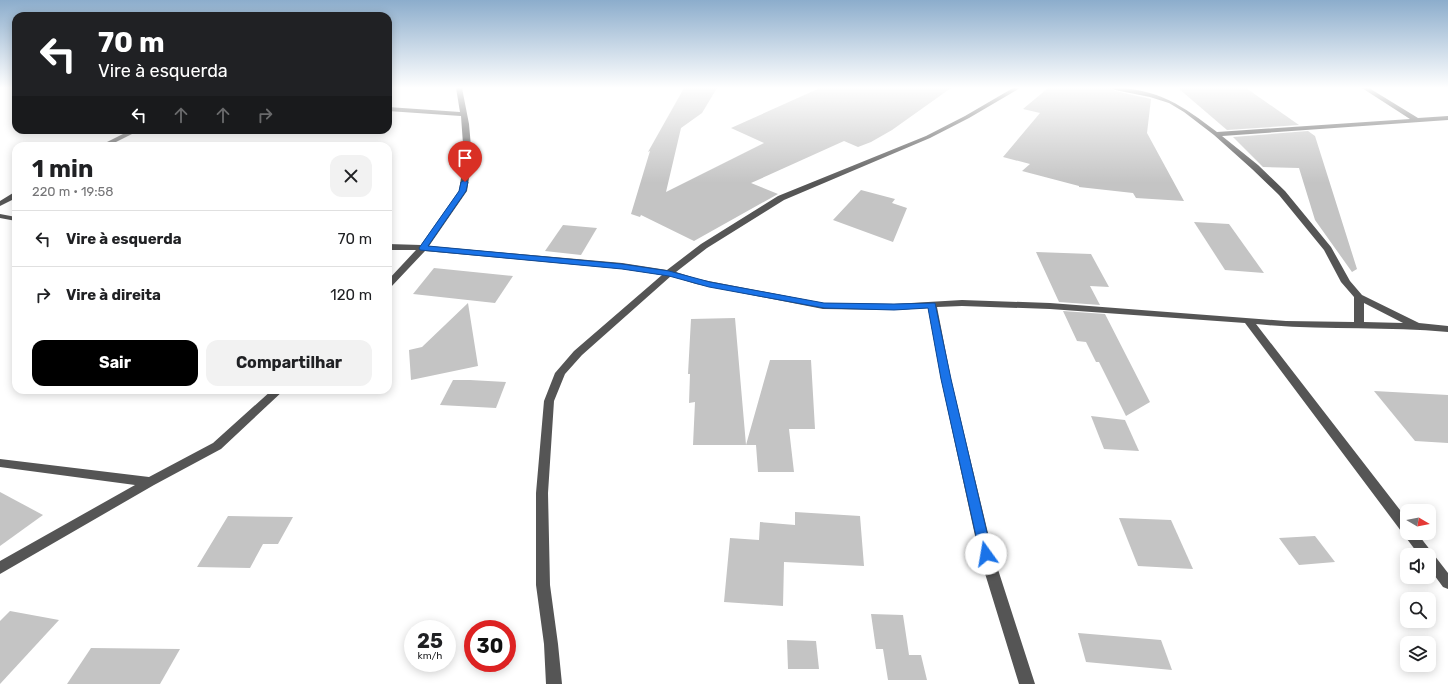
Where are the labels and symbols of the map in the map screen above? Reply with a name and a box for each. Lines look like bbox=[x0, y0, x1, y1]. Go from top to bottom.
pin bbox=[448, 141, 482, 182]
north arrow bbox=[1400, 504, 1436, 540]
position arrow bbox=[965, 533, 1007, 575]
speed limit sign: 30 bbox=[464, 620, 516, 672]

